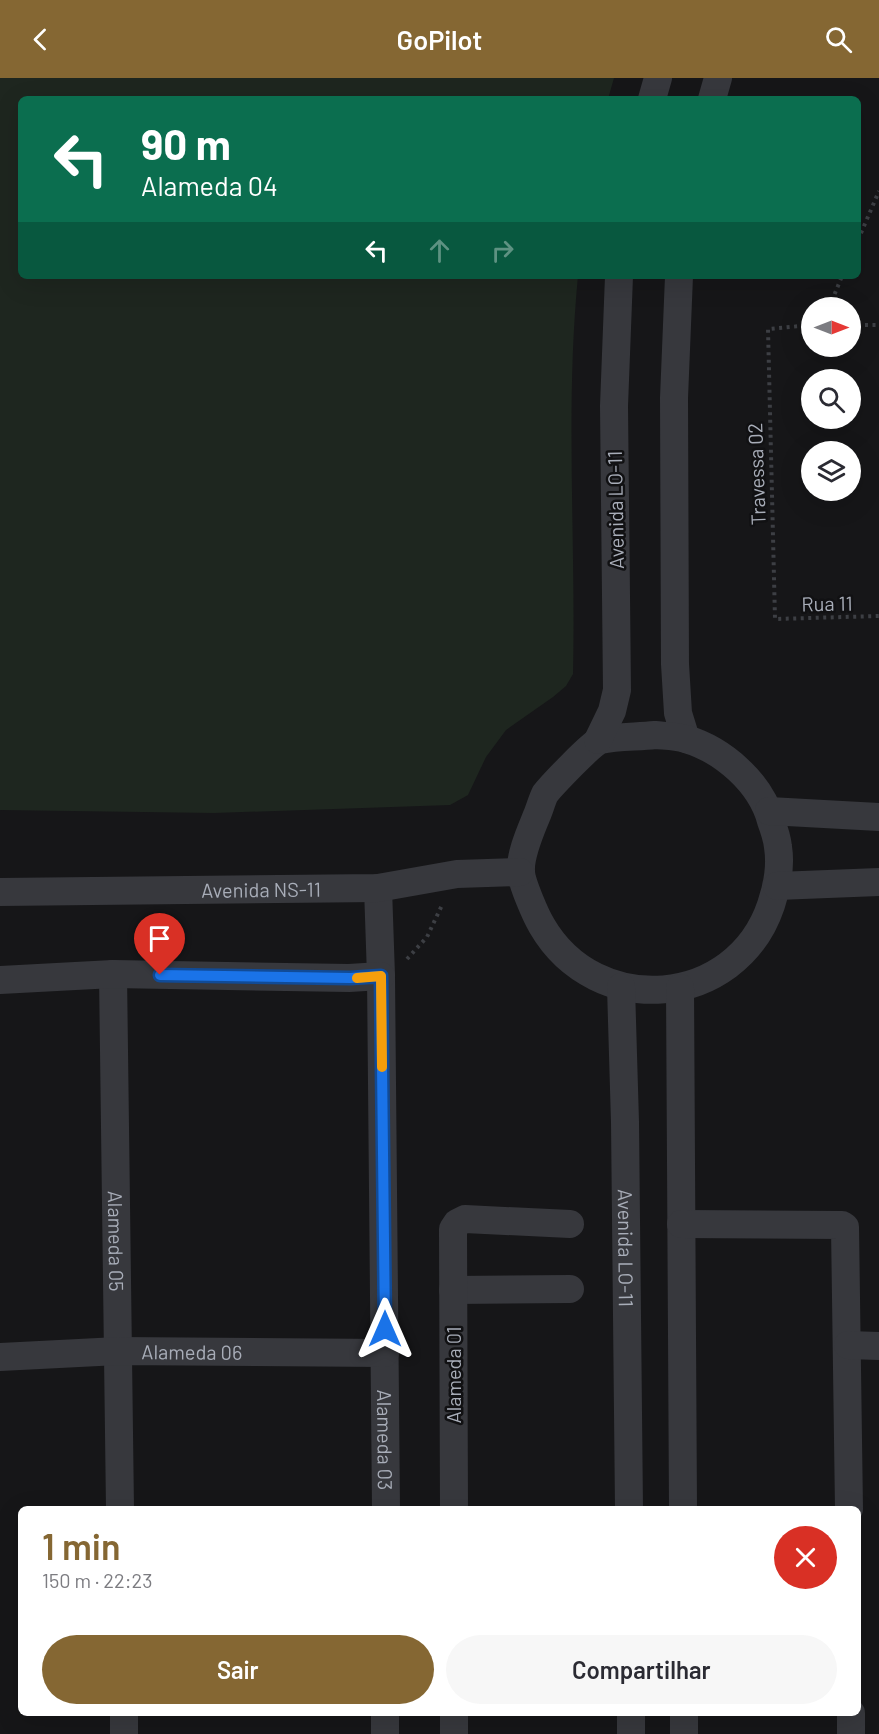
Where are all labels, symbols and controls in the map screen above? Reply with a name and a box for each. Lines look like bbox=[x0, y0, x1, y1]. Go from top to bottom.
icon: back bbox=[24, 23, 57, 56]
text: GoPilot bbox=[397, 23, 482, 55]
icon: search bbox=[822, 23, 855, 56]
text: 90 m bbox=[141, 118, 231, 168]
icon: left bbox=[42, 120, 120, 198]
text: Alameda 04 bbox=[141, 169, 278, 201]
icon: left bbox=[360, 234, 393, 267]
icon: ahead bbox=[423, 234, 456, 267]
icon: right bbox=[486, 234, 519, 267]
north arrow bbox=[801, 297, 861, 357]
map controls bbox=[801, 297, 861, 501]
button: search bbox=[801, 369, 861, 429]
street label: Travessa 02 bbox=[742, 422, 770, 526]
button: layers bbox=[801, 441, 861, 501]
street label: Avenida LO-11 bbox=[602, 451, 628, 569]
street label: Rua 11 bbox=[801, 591, 853, 615]
street label: Avenida NS-11 bbox=[201, 877, 321, 902]
pin bbox=[134, 913, 185, 975]
icon: arrive bbox=[143, 922, 176, 955]
street label: Avenida LO-11 bbox=[614, 1189, 639, 1307]
street label: Alameda 05 bbox=[104, 1190, 129, 1292]
position arrow bbox=[353, 1297, 417, 1361]
street label: Alameda 01 bbox=[441, 1327, 465, 1423]
street label: Alameda 06 bbox=[141, 1339, 242, 1364]
street label: Alameda 03 bbox=[373, 1389, 398, 1490]
text: 1 min bbox=[42, 1524, 121, 1567]
button: close bbox=[774, 1526, 837, 1589]
text: 150 m · 22:23 bbox=[42, 1568, 152, 1592]
button: Sair bbox=[42, 1635, 434, 1704]
button: Compartilhar bbox=[446, 1635, 837, 1704]

